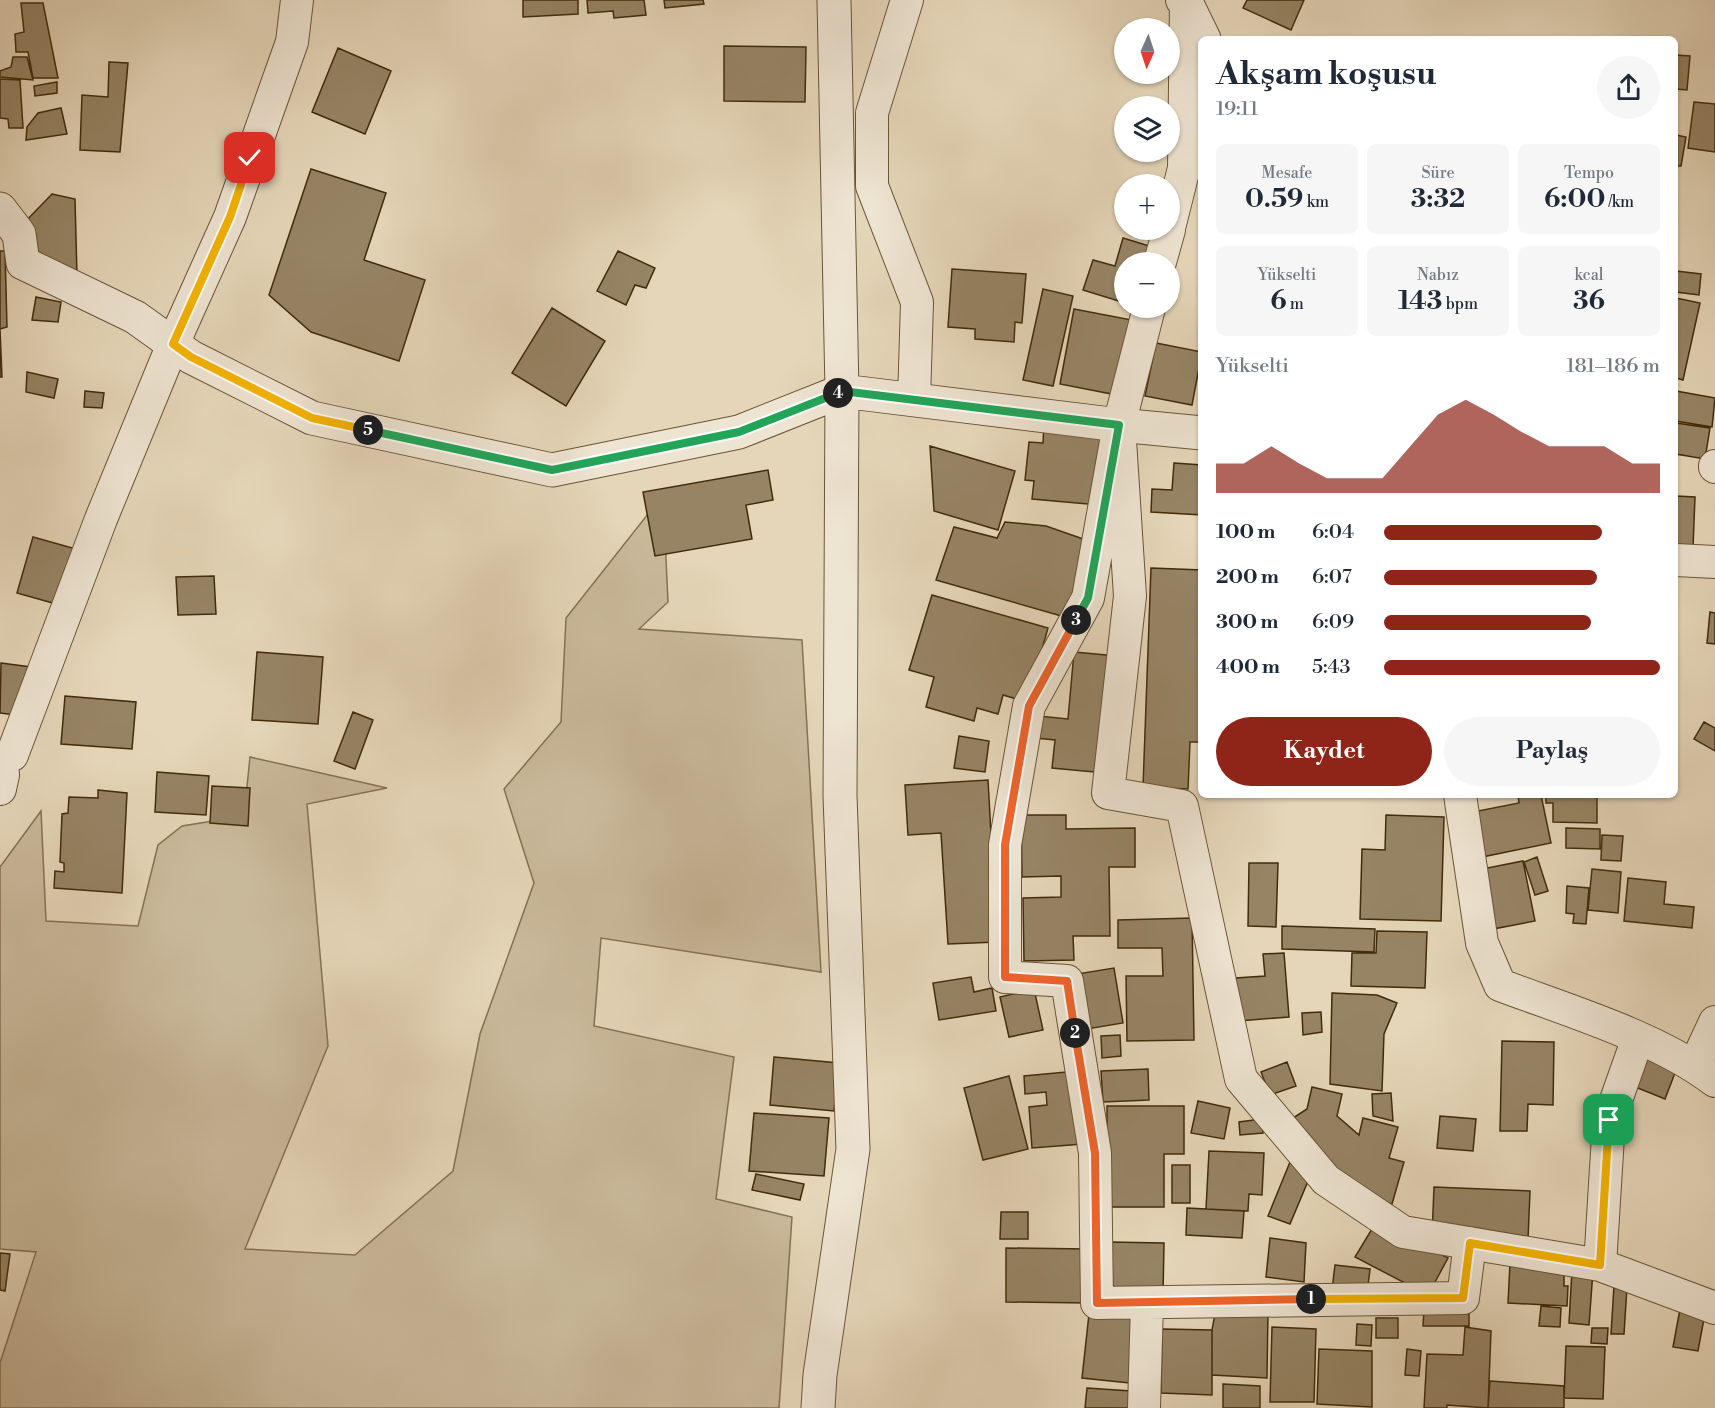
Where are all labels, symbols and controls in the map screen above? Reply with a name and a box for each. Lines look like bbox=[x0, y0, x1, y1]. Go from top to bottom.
north arrow bbox=[1114, 18, 1180, 84]
map controls bbox=[1114, 18, 1180, 318]
text: Akşam koşusu bbox=[1216, 54, 1436, 95]
button: share bbox=[1597, 56, 1660, 119]
button: layers bbox=[1114, 96, 1180, 162]
text: 19:11 bbox=[1216, 97, 1258, 122]
pin bbox=[224, 132, 275, 183]
icon: check bbox=[233, 141, 266, 174]
text: Mesafe bbox=[1262, 163, 1312, 183]
text: Süre bbox=[1421, 163, 1455, 183]
text: Tempo bbox=[1564, 163, 1614, 183]
button: + bbox=[1114, 174, 1180, 240]
text: 0.59 bbox=[1245, 183, 1303, 215]
text: 3:32 bbox=[1411, 183, 1465, 215]
text: 6:00 bbox=[1544, 183, 1605, 215]
text: km bbox=[1303, 192, 1329, 212]
text: /km bbox=[1605, 192, 1634, 212]
button: − bbox=[1114, 252, 1180, 318]
text: Yükselti bbox=[1258, 265, 1316, 285]
text: Nabız bbox=[1417, 265, 1459, 285]
text: kcal bbox=[1574, 265, 1604, 285]
text: 6 bbox=[1270, 285, 1287, 317]
text: 143 bbox=[1398, 285, 1442, 317]
text: 36 bbox=[1573, 285, 1605, 317]
text: m bbox=[1287, 294, 1304, 314]
text: bpm bbox=[1442, 294, 1478, 314]
text: Yükselti bbox=[1216, 354, 1289, 379]
text: 181–186 m bbox=[1566, 354, 1660, 379]
pin: 4 bbox=[823, 378, 853, 408]
text: 4 bbox=[833, 383, 843, 403]
pin: 5 bbox=[353, 415, 383, 445]
text: 5 bbox=[363, 420, 373, 440]
text: 100 m bbox=[1216, 520, 1275, 545]
text: 6:04 bbox=[1312, 520, 1354, 545]
text: 200 m bbox=[1216, 565, 1279, 590]
text: 6:07 bbox=[1312, 565, 1352, 590]
pin: 3 bbox=[1061, 605, 1091, 635]
text: 3 bbox=[1071, 610, 1081, 630]
text: 300 m bbox=[1216, 610, 1279, 635]
text: 6:09 bbox=[1312, 610, 1354, 635]
text: 400 m bbox=[1216, 655, 1280, 680]
text: 5:43 bbox=[1312, 655, 1350, 680]
button: Kaydet bbox=[1216, 717, 1432, 786]
button: Paylaş bbox=[1444, 717, 1660, 786]
pin: 2 bbox=[1060, 1018, 1090, 1048]
text: 2 bbox=[1070, 1023, 1080, 1043]
pin bbox=[1583, 1094, 1634, 1145]
icon: arrive bbox=[1592, 1103, 1625, 1136]
pin: 1 bbox=[1296, 1284, 1326, 1314]
text: 1 bbox=[1307, 1289, 1315, 1309]

